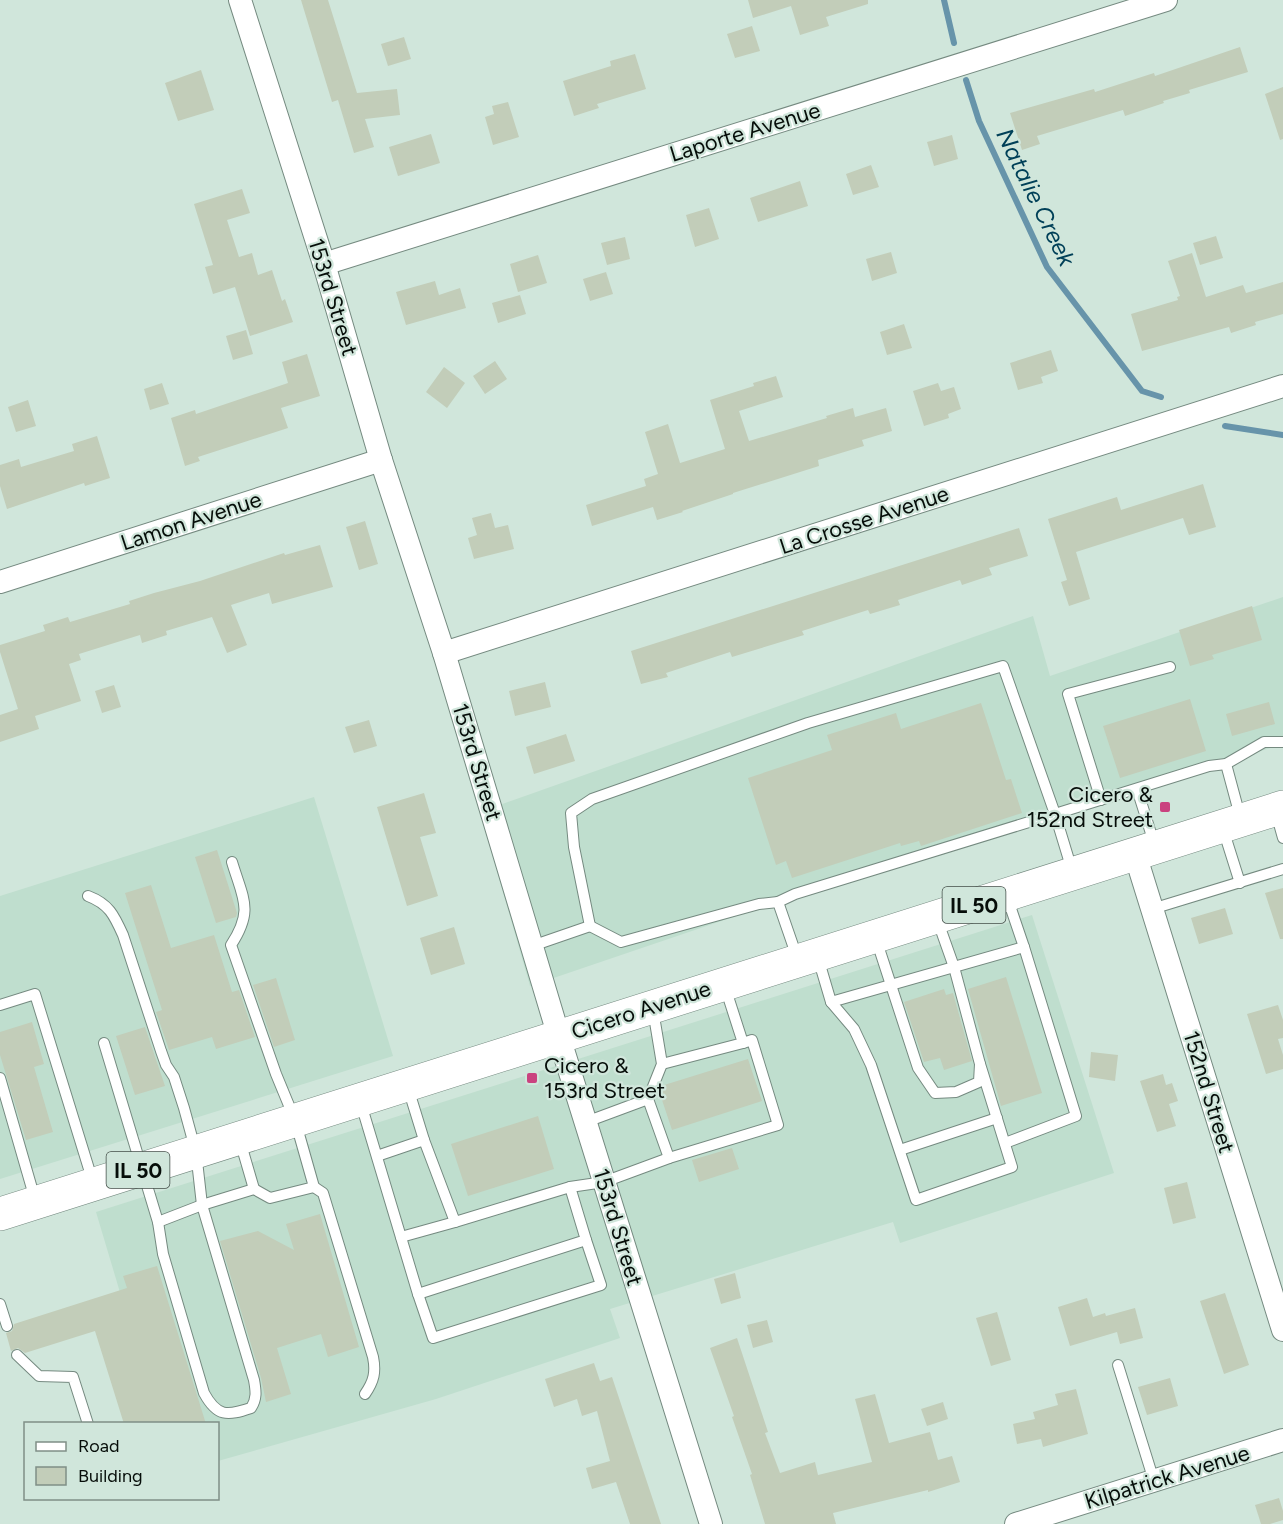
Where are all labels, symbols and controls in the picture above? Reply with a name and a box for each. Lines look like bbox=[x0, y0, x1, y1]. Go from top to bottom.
street label: Laporte Avenue bbox=[666, 96, 824, 168]
water label: Natalie Creek bbox=[990, 124, 1082, 272]
street label: 153rd Street bbox=[302, 235, 364, 359]
street label: La Crosse Avenue bbox=[776, 480, 952, 560]
street label: Lamon Avenue bbox=[117, 486, 265, 556]
street label: 153rd Street bbox=[446, 700, 508, 824]
place label: Cicero & 152nd Street bbox=[1027, 781, 1153, 833]
marker: Cicero & 152nd Street bbox=[1158, 800, 1172, 814]
road number: IL 50 bbox=[942, 887, 1006, 923]
street label: Cicero Avenue bbox=[568, 975, 714, 1045]
street label: 152nd Street bbox=[1178, 1028, 1240, 1156]
place label: Cicero & 153rd Street bbox=[544, 1052, 665, 1104]
marker: Cicero & 153rd Street bbox=[525, 1071, 539, 1085]
road number: IL 50 bbox=[106, 1152, 170, 1188]
street label: 153rd Street bbox=[587, 1165, 649, 1289]
legend bbox=[24, 1422, 219, 1500]
text: Road bbox=[78, 1435, 119, 1457]
street label: Kilpatrick Avenue bbox=[1081, 1439, 1253, 1515]
text: Building bbox=[78, 1465, 143, 1487]

